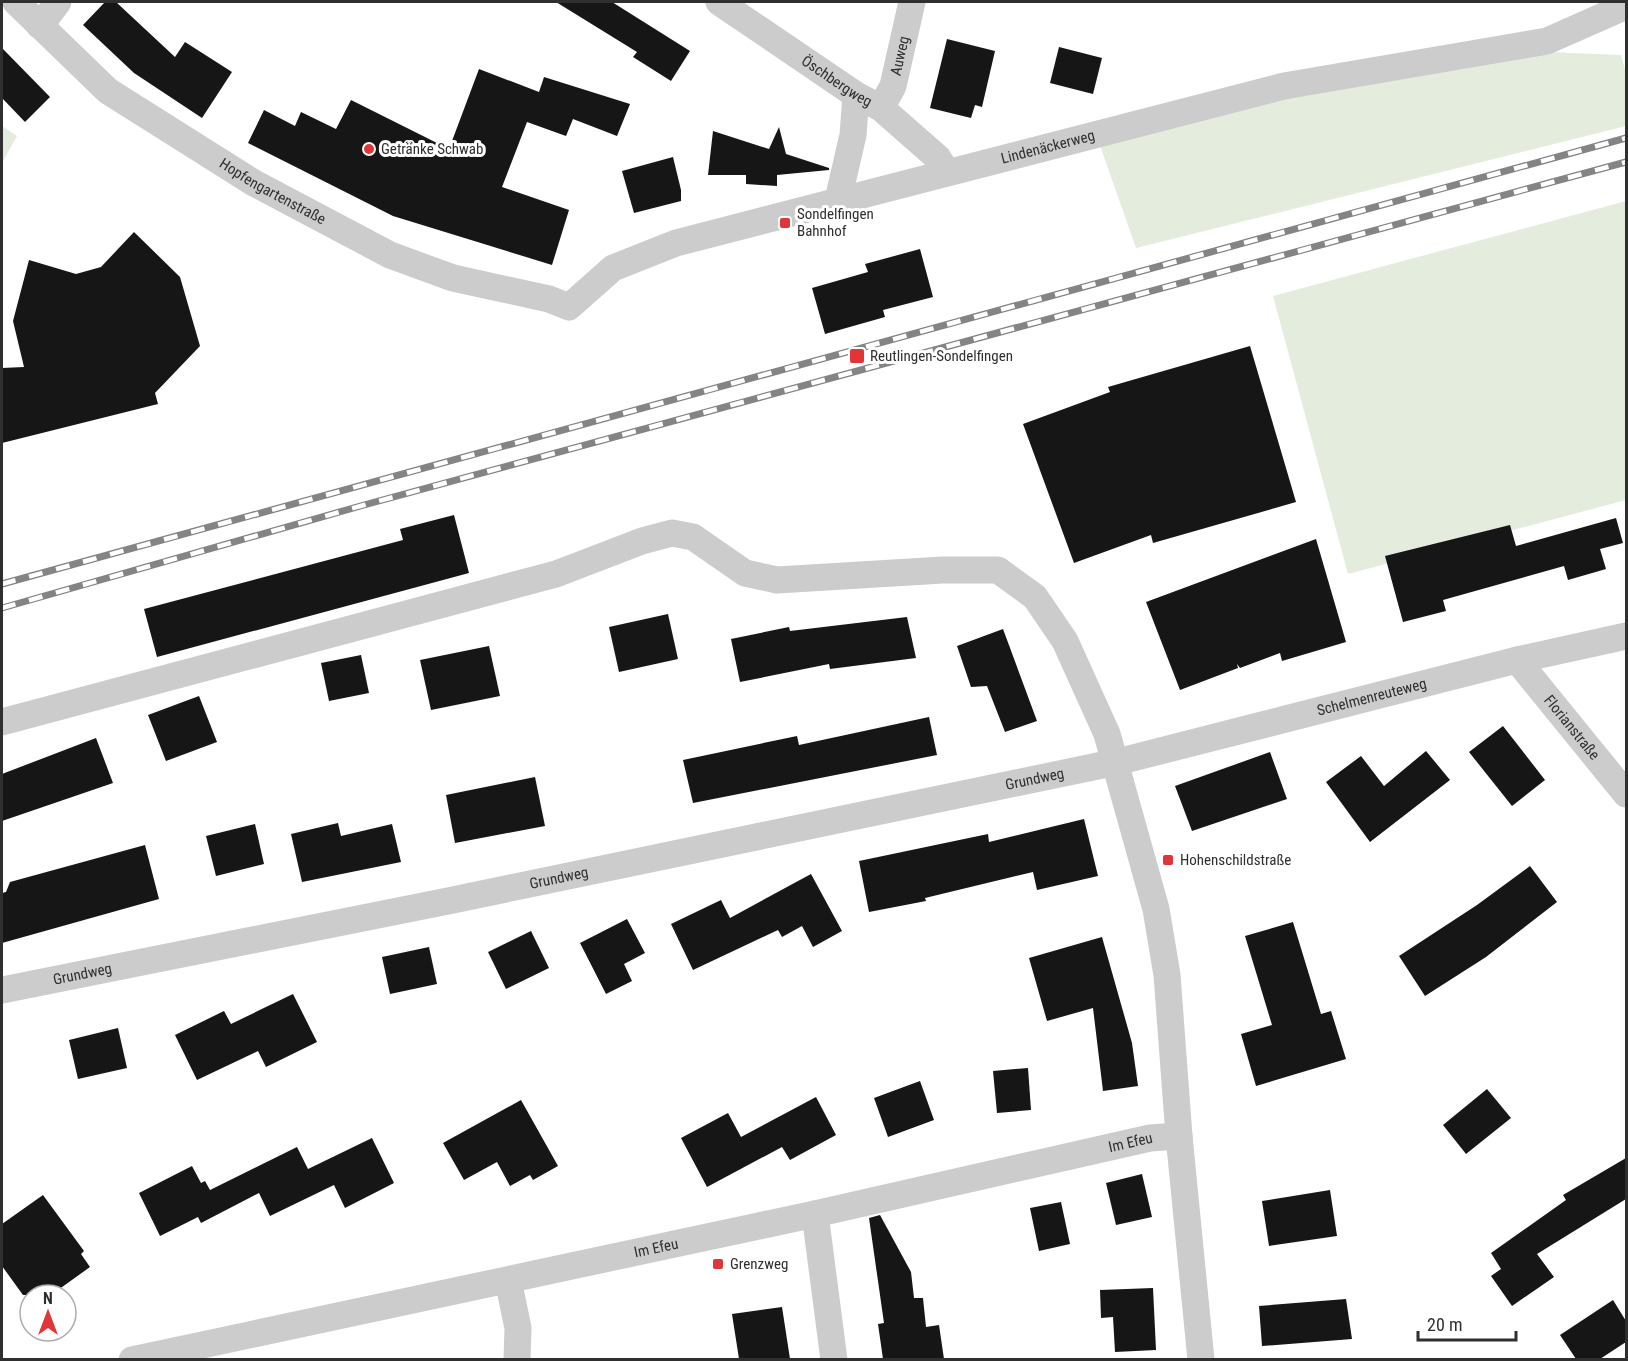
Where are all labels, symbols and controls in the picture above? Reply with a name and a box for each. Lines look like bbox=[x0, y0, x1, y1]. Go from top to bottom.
street label: Auweg bbox=[887, 34, 913, 77]
street label: Öschbergweg bbox=[798, 52, 875, 111]
street label: Lindenäckerweg bbox=[999, 126, 1097, 168]
place label: Getränke Schwab bbox=[381, 140, 483, 158]
marker: Getränke Schwab bbox=[362, 142, 376, 156]
street label: Hopfengartenstraße bbox=[216, 155, 329, 228]
place label: Sondelfingen Bahnhof bbox=[797, 205, 874, 240]
marker: Sondelfingen Bahnhof bbox=[778, 216, 792, 230]
marker: Reutlingen-Sondelfingen bbox=[848, 347, 866, 365]
place label: Reutlingen-Sondelfingen bbox=[870, 347, 1013, 365]
street label: Schelmenreuteweg bbox=[1315, 674, 1428, 720]
street label: Florianstraße bbox=[1540, 691, 1604, 764]
street label: Grundweg bbox=[1004, 764, 1066, 794]
place label: Hohenschildstraße bbox=[1180, 851, 1291, 869]
marker: Hohenschildstraße bbox=[1161, 853, 1175, 867]
street label: Grundweg bbox=[528, 863, 590, 893]
street label: Grundweg bbox=[51, 959, 113, 989]
street label: Im Efeu bbox=[1107, 1129, 1154, 1156]
street label: Im Efeu bbox=[632, 1234, 680, 1261]
place label: Grenzweg bbox=[730, 1255, 788, 1273]
marker: Grenzweg bbox=[711, 1257, 725, 1271]
north arrow bbox=[18, 1283, 78, 1343]
text: N bbox=[43, 1289, 53, 1308]
scale bar bbox=[1418, 1304, 1516, 1342]
text: 20 m bbox=[1427, 1314, 1462, 1335]

